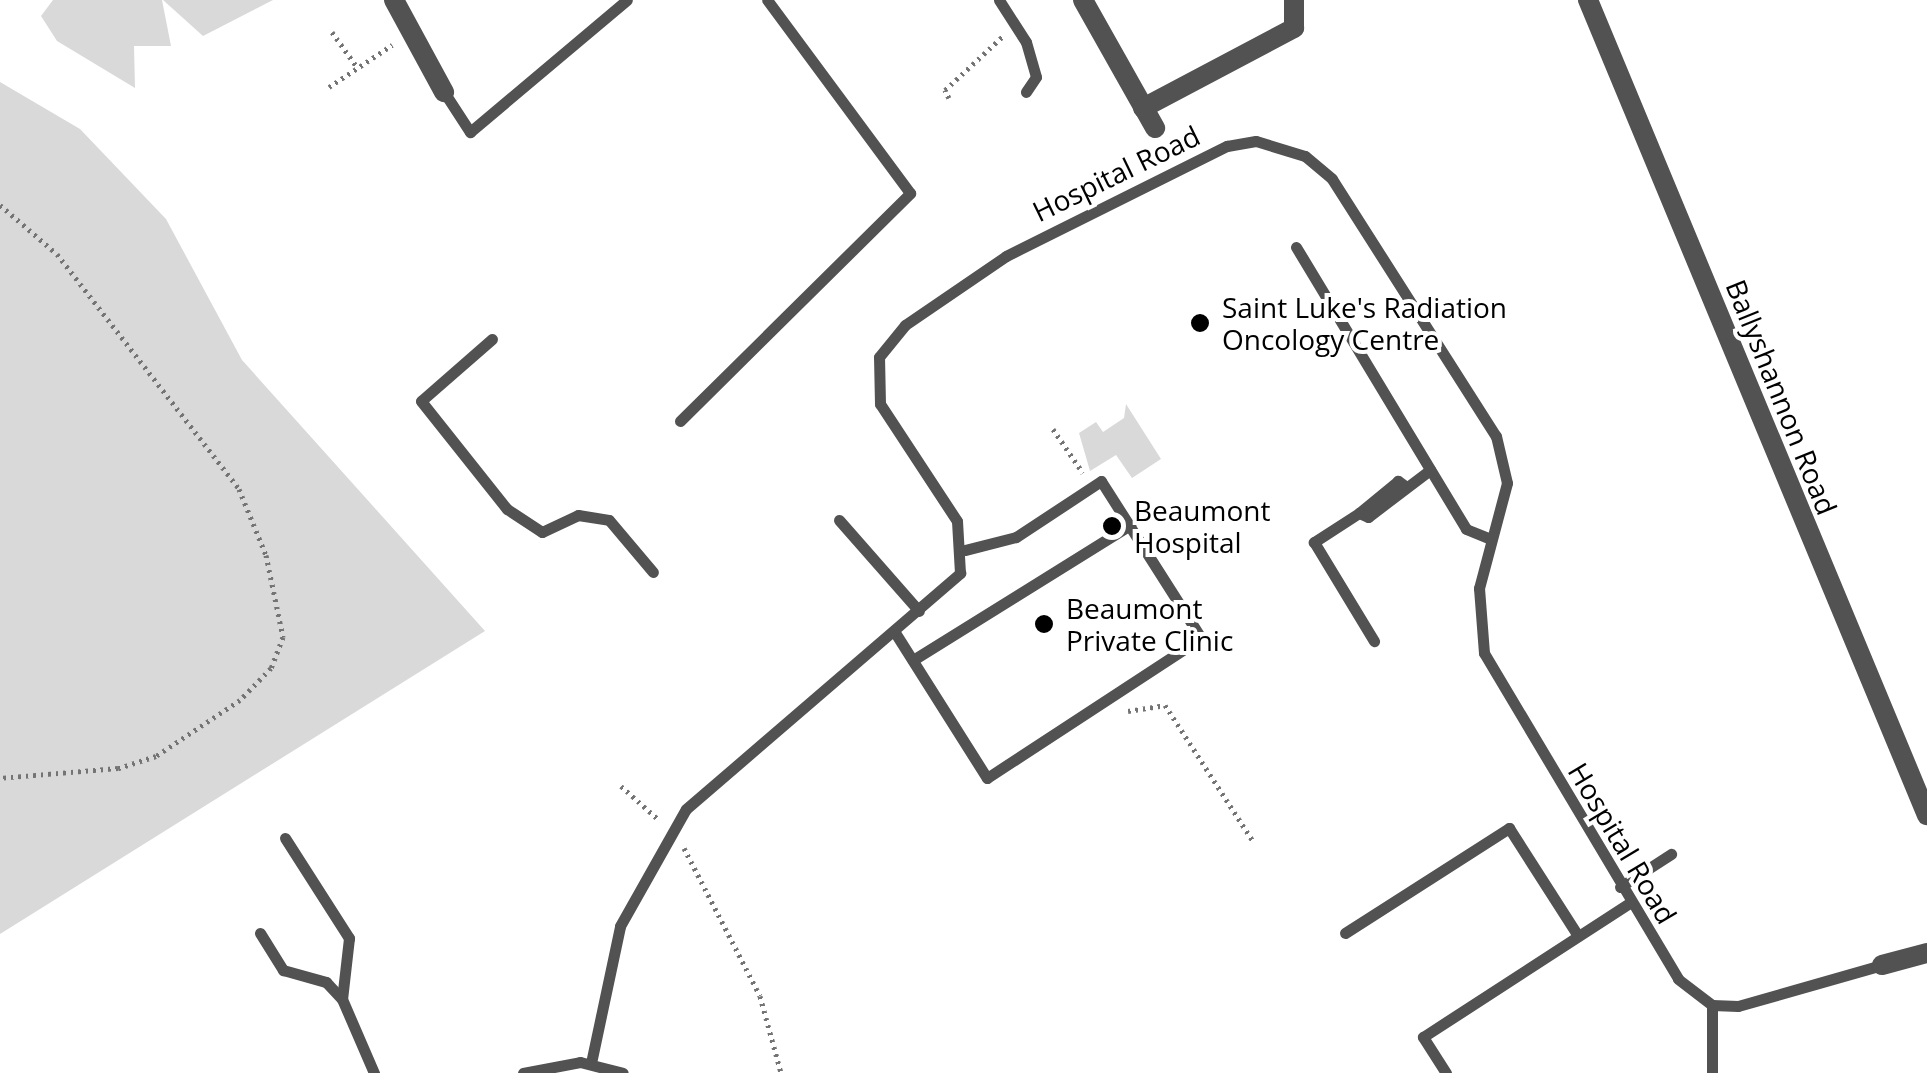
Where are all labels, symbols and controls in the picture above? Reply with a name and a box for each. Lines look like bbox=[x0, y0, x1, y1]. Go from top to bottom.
street label: Hospital Road bbox=[1027, 118, 1205, 228]
street label: Ballyshannon Road bbox=[1720, 275, 1844, 519]
place label: Saint Luke's Radiation Oncology Centre bbox=[1222, 290, 1507, 356]
marker: Saint Luke's Radiation Oncology Centre bbox=[1187, 310, 1213, 336]
place label: Beaumont Hospital bbox=[1134, 493, 1270, 559]
marker: Beaumont Hospital bbox=[1099, 513, 1125, 539]
place label: Beaumont Private Clinic bbox=[1066, 591, 1233, 657]
marker: Beaumont Private Clinic bbox=[1031, 611, 1057, 637]
street label: Hospital Road bbox=[1562, 756, 1684, 930]

